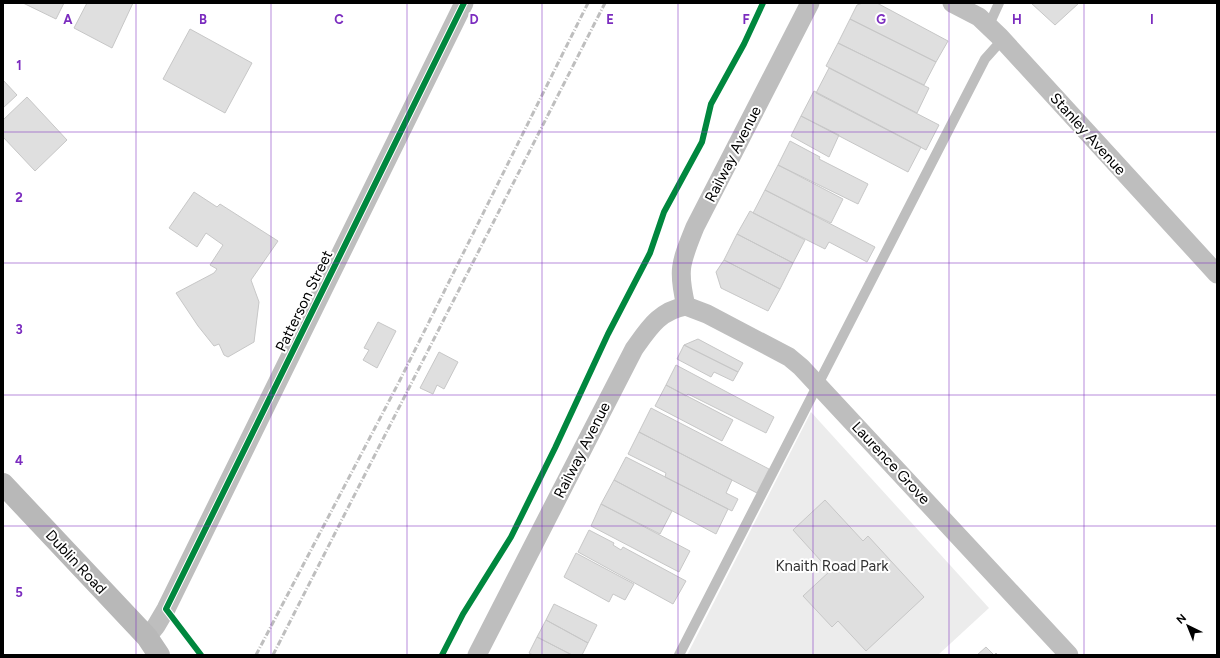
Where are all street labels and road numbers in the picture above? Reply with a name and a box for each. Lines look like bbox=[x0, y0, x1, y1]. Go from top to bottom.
street label: Stanley Avenue bbox=[1046, 89, 1130, 179]
street label: Railway Avenue bbox=[701, 103, 765, 205]
street label: Patterson Street bbox=[272, 247, 336, 355]
street label: Railway Avenue bbox=[550, 399, 614, 501]
street label: Laurence Grove bbox=[848, 418, 934, 508]
street label: Dublin Road bbox=[42, 526, 110, 598]

